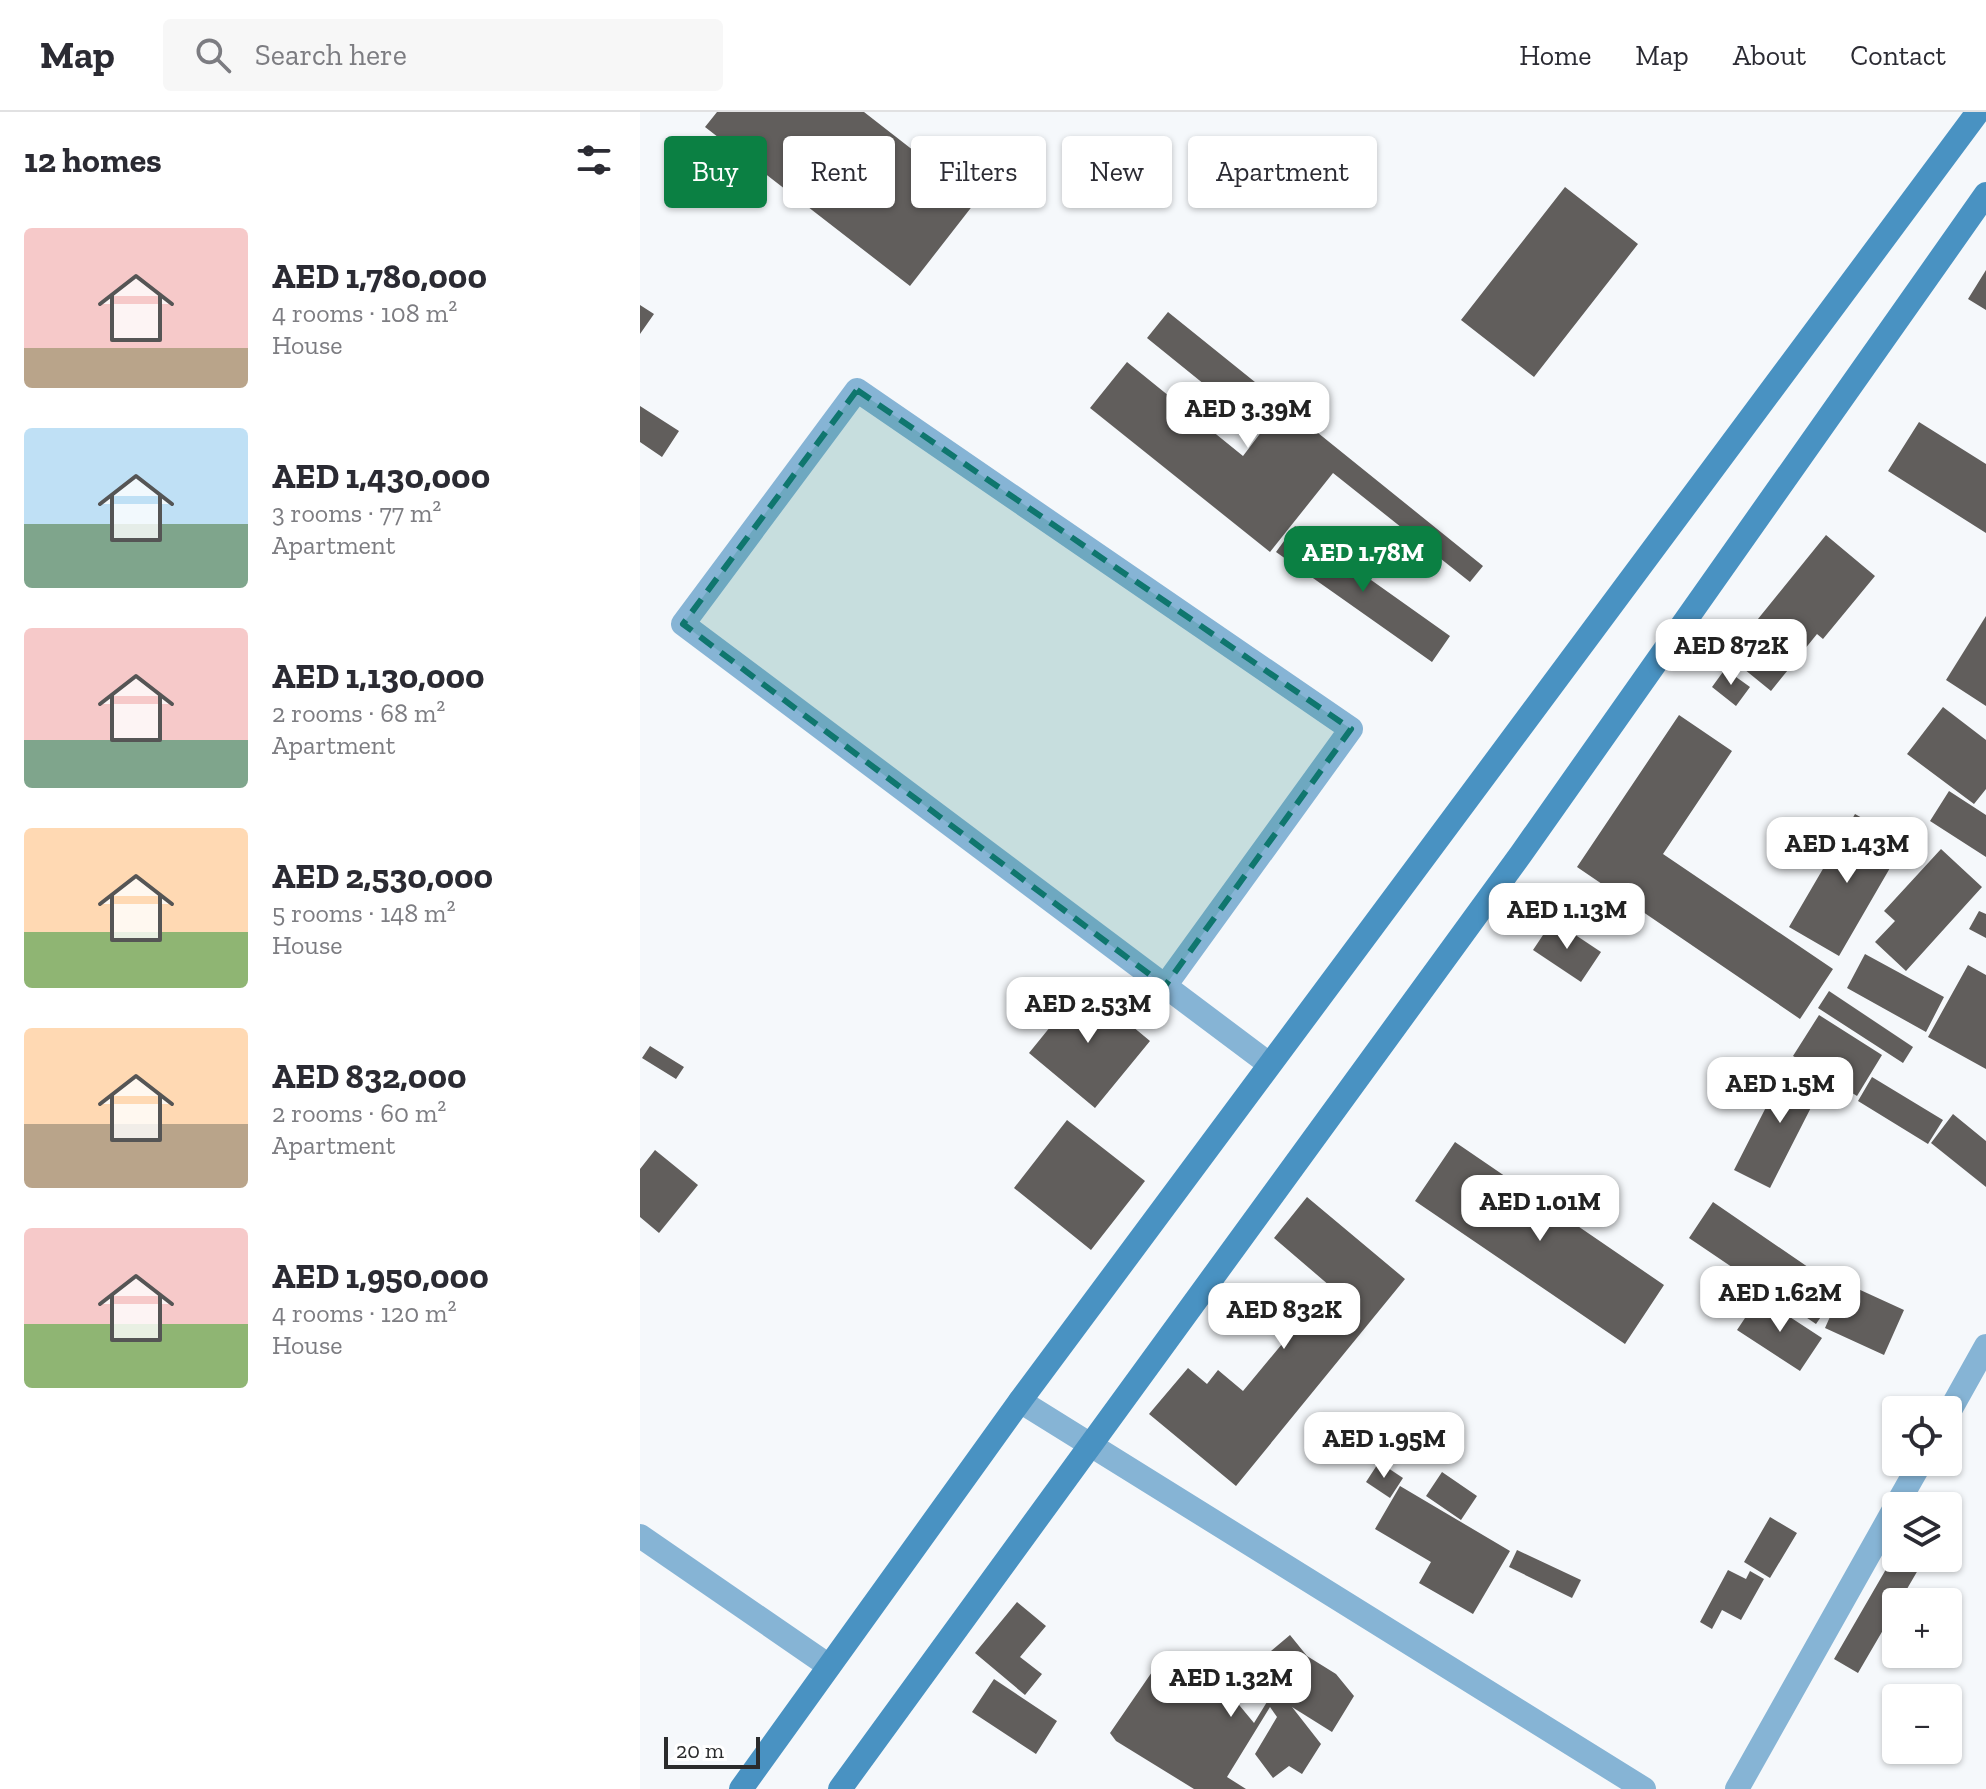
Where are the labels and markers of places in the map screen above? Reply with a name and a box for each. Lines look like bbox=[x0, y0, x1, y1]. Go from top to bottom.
pin: AED 3.39M bbox=[1156, 382, 1340, 450]
pin: AED 1.78M bbox=[1271, 526, 1455, 594]
pin: AED 872K bbox=[1648, 619, 1814, 687]
pin: AED 1.43M bbox=[1755, 817, 1939, 885]
pin: AED 1.13M bbox=[1475, 883, 1659, 951]
pin: AED 2.53M bbox=[996, 977, 1180, 1045]
pin: AED 1.5M bbox=[1697, 1057, 1863, 1125]
pin: AED 1.01M bbox=[1448, 1175, 1632, 1243]
pin: AED 1.62M bbox=[1688, 1266, 1872, 1334]
pin: AED 832K bbox=[1201, 1283, 1367, 1351]
pin: AED 1.95M bbox=[1292, 1412, 1476, 1480]
pin: AED 1.32M bbox=[1139, 1651, 1323, 1719]

